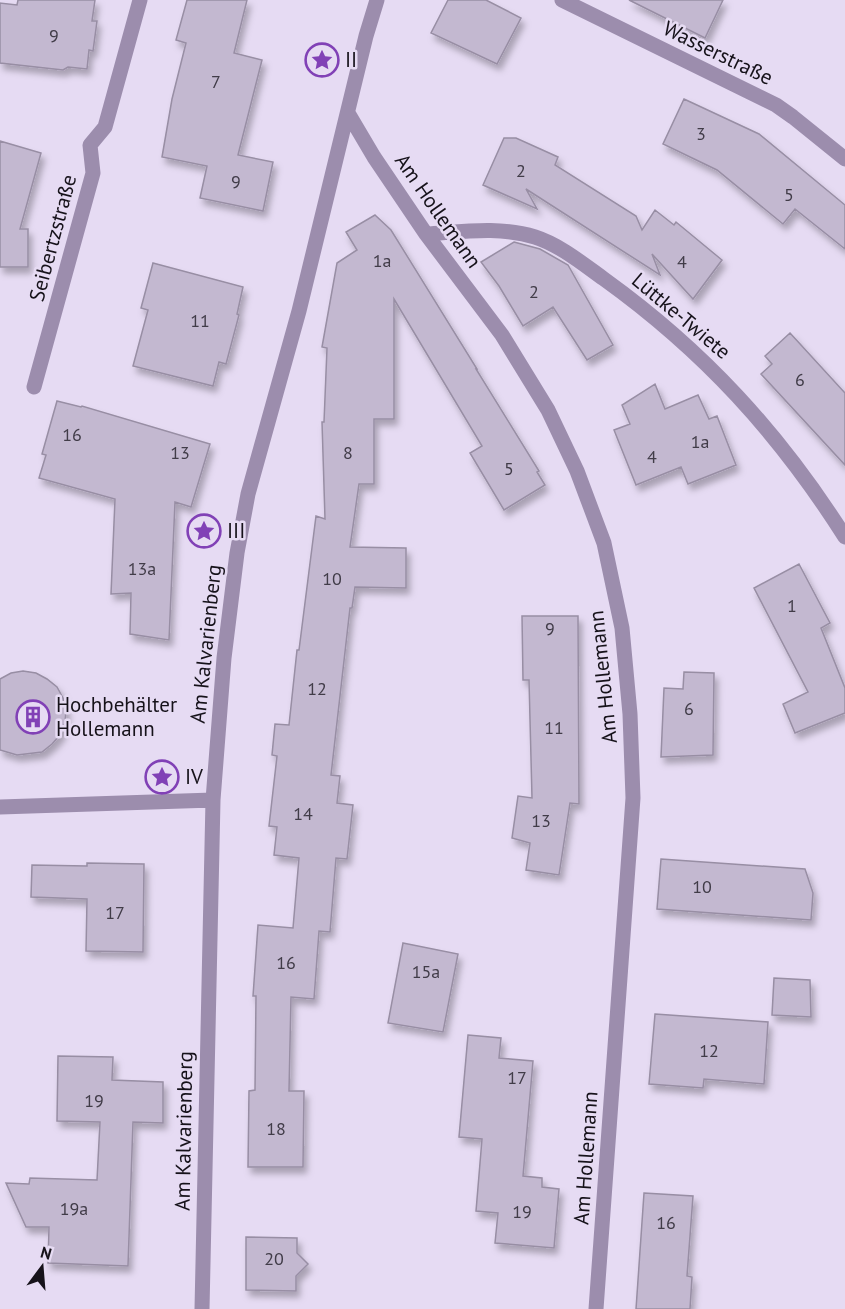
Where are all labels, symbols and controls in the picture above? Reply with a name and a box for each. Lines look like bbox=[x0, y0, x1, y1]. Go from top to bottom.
street label: Wasserstraße bbox=[659, 14, 778, 91]
house number: 9 bbox=[49, 24, 59, 47]
place icon: II bbox=[304, 42, 340, 78]
place label: II bbox=[345, 46, 357, 73]
house number: 7 bbox=[211, 70, 221, 93]
house number: 3 bbox=[696, 122, 706, 145]
street label: Am Hollemann bbox=[389, 148, 488, 273]
house number: 2 bbox=[516, 159, 526, 182]
house number: 9 bbox=[231, 170, 241, 193]
street label: Seibertzstraße bbox=[23, 171, 82, 304]
house number: 5 bbox=[784, 183, 794, 206]
house number: 1a bbox=[373, 249, 391, 272]
house number: 4 bbox=[677, 250, 687, 273]
street label: Lüttke-Twiete bbox=[626, 266, 736, 365]
house number: 2 bbox=[529, 280, 539, 303]
house number: 11 bbox=[190, 309, 210, 332]
house number: 6 bbox=[795, 368, 805, 391]
house number: 16 bbox=[62, 423, 82, 446]
house number: 1a bbox=[691, 430, 709, 453]
house number: 13 bbox=[170, 441, 190, 464]
house number: 8 bbox=[343, 441, 353, 464]
house number: 4 bbox=[647, 445, 657, 468]
house number: 5 bbox=[504, 457, 514, 480]
place icon: III bbox=[186, 513, 222, 549]
place label: III bbox=[227, 517, 245, 544]
house number: 13a bbox=[128, 557, 156, 580]
street label: Am Kalvarienberg bbox=[184, 563, 227, 725]
house number: 10 bbox=[322, 567, 342, 590]
house number: 1 bbox=[787, 594, 797, 617]
street label: Am Hollemann bbox=[582, 609, 623, 745]
house number: 9 bbox=[545, 617, 555, 640]
house number: 12 bbox=[307, 677, 327, 700]
place label: Hochbehälter Hollemann bbox=[56, 691, 177, 742]
house number: 6 bbox=[684, 697, 694, 720]
building icon: Hochbehälter Hollemann bbox=[15, 699, 51, 735]
house number: 11 bbox=[544, 716, 564, 739]
place icon: IV bbox=[144, 759, 180, 795]
place label: IV bbox=[185, 763, 203, 790]
house number: 14 bbox=[293, 802, 313, 825]
house number: 13 bbox=[531, 809, 551, 832]
house number: 10 bbox=[692, 875, 712, 898]
house number: 17 bbox=[105, 901, 125, 924]
house number: 16 bbox=[276, 951, 296, 974]
house number: 15a bbox=[412, 960, 440, 983]
house number: 12 bbox=[699, 1039, 719, 1062]
street label: Am Kalvarienberg bbox=[169, 1051, 198, 1211]
house number: 17 bbox=[507, 1066, 527, 1089]
house number: 19 bbox=[84, 1089, 104, 1112]
street label: Am Hollemann bbox=[567, 1090, 604, 1226]
house number: 18 bbox=[266, 1117, 286, 1140]
house number: 19a bbox=[60, 1197, 88, 1220]
house number: 19 bbox=[512, 1200, 532, 1223]
house number: 16 bbox=[656, 1211, 676, 1234]
north arrow bbox=[12, 1237, 72, 1297]
text: N bbox=[38, 1242, 54, 1264]
house number: 20 bbox=[264, 1247, 284, 1270]

